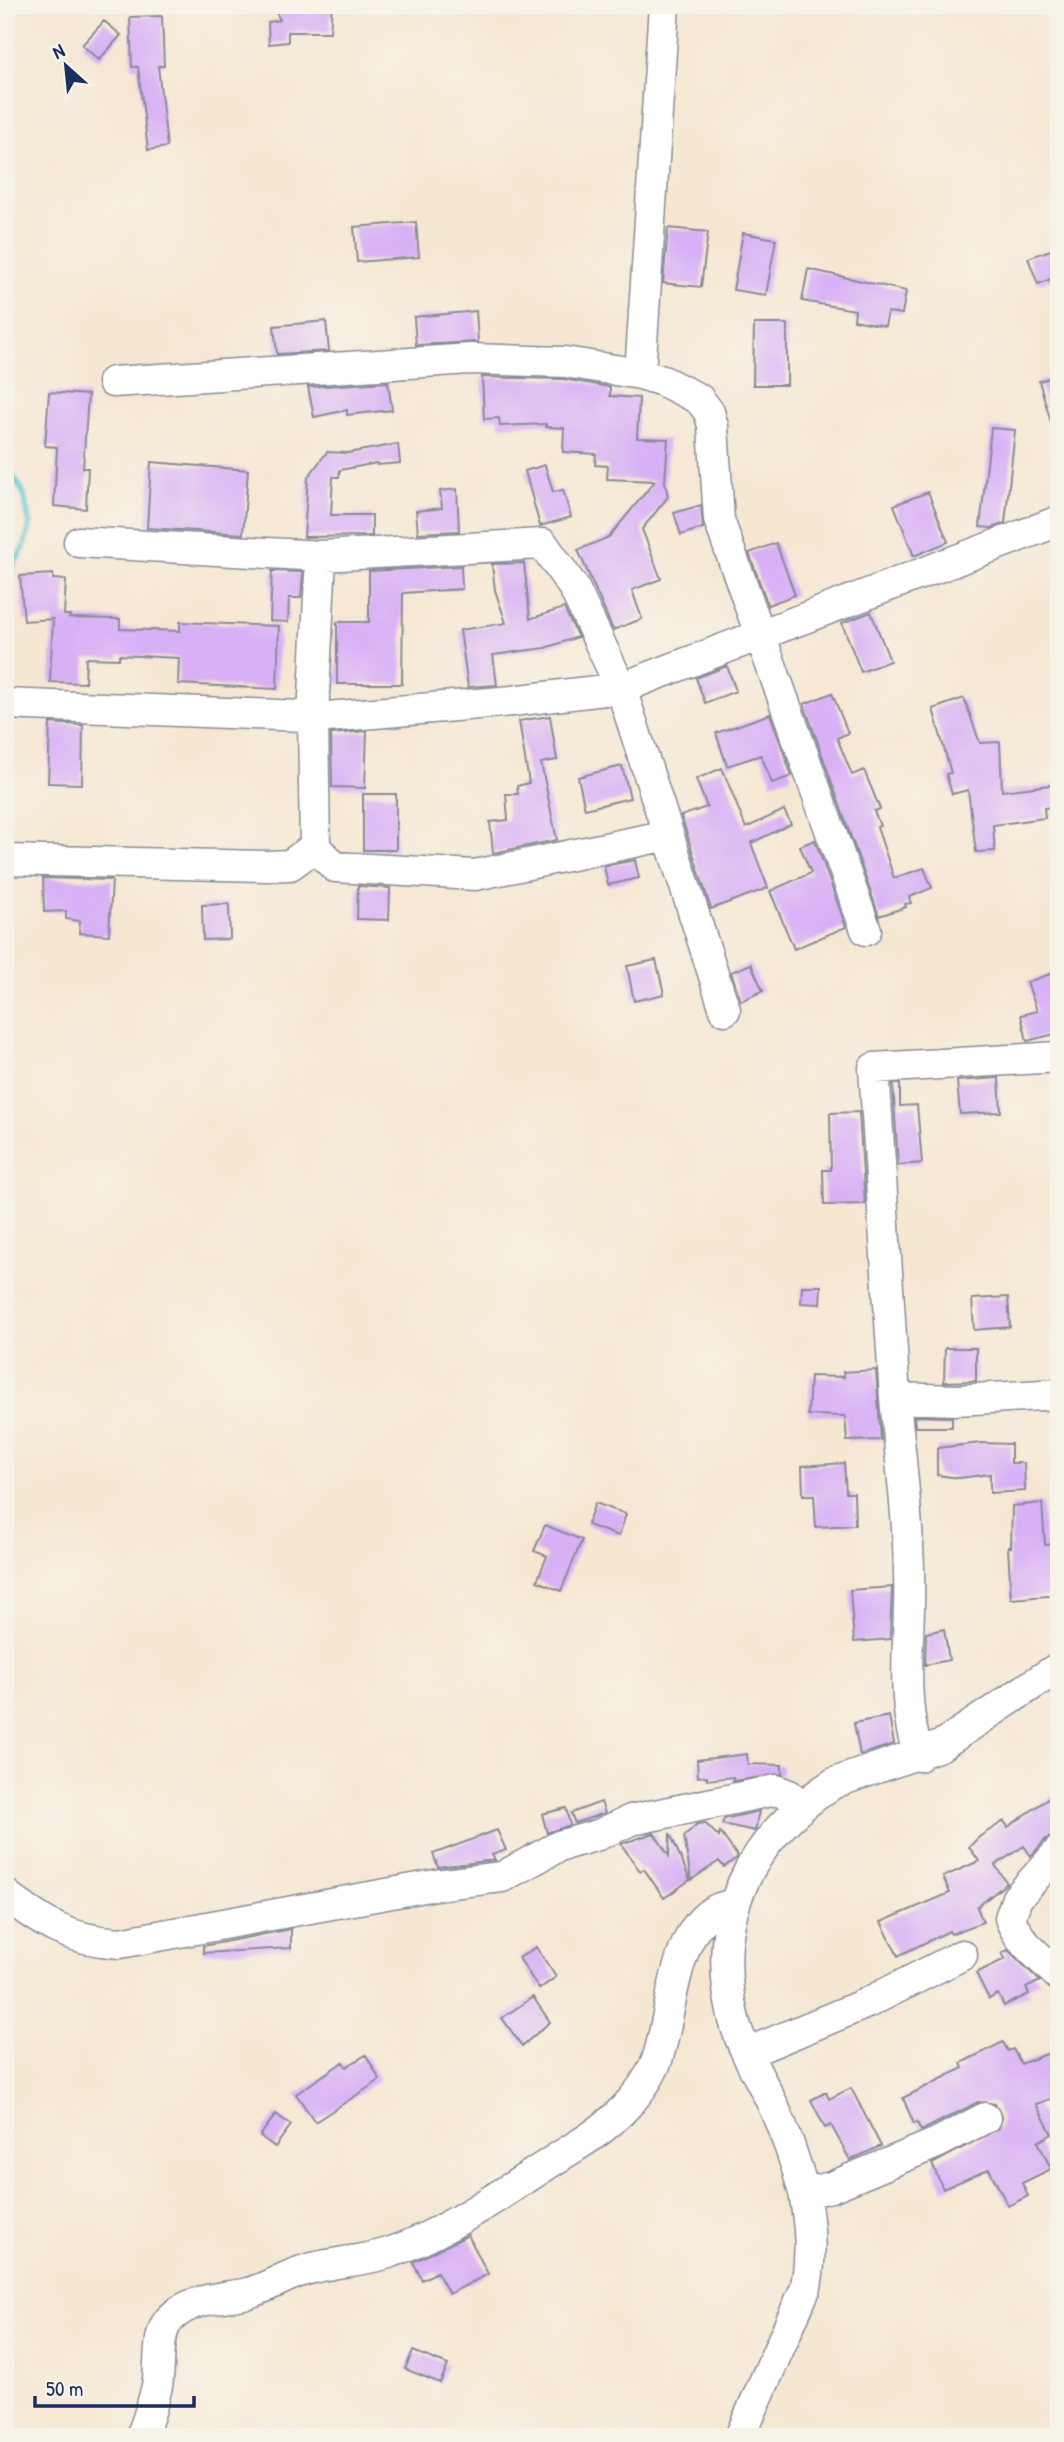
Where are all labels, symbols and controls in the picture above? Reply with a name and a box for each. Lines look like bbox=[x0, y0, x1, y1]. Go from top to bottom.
north arrow bbox=[32, 32, 102, 102]
text: N bbox=[48, 37, 69, 65]
scale bar bbox=[35, 2365, 194, 2409]
text: 50 m bbox=[46, 2374, 83, 2403]

